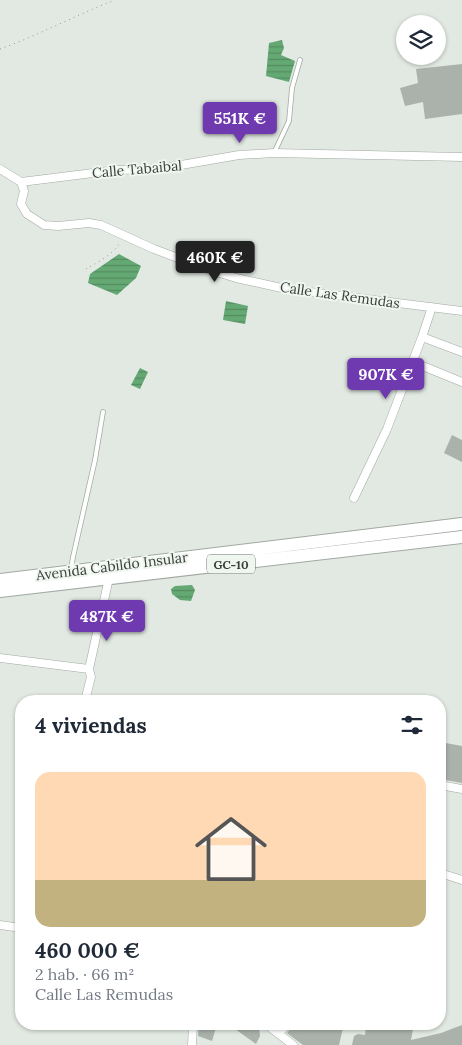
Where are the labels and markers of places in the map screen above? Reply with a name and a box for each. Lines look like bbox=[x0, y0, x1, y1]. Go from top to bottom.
pin: 551K € bbox=[199, 102, 281, 144]
pin: 460K € bbox=[174, 240, 256, 283]
pin: 907K € bbox=[345, 358, 427, 400]
pin: 487K € bbox=[66, 600, 148, 642]

